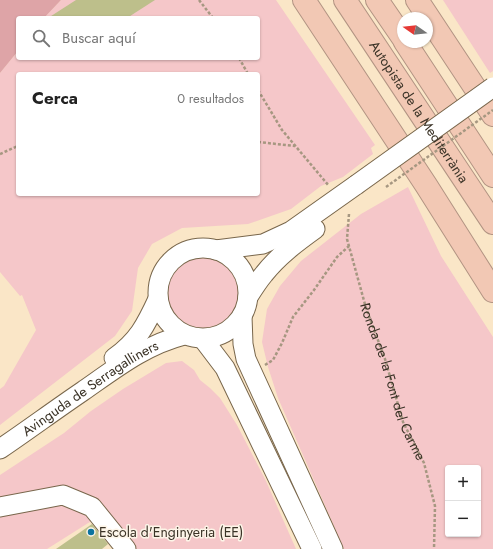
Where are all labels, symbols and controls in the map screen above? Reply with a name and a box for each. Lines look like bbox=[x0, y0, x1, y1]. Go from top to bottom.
north arrow bbox=[397, 12, 433, 48]
search box bbox=[16, 16, 260, 60]
icon: search bbox=[30, 27, 52, 49]
text: Buscar aquí bbox=[62, 27, 136, 49]
street label: Autopista de la Mediterrània bbox=[364, 36, 474, 187]
text: Cerca bbox=[32, 86, 78, 110]
text: 0 resultados bbox=[177, 89, 244, 108]
street label: Ronda de la Font del Carme bbox=[355, 301, 431, 464]
street label: Avinguda de Serragalliners bbox=[18, 335, 162, 441]
map controls bbox=[445, 465, 481, 537]
button: + bbox=[445, 465, 481, 501]
button: − bbox=[445, 501, 481, 537]
place label: Escola d'Enginyeria (EE) bbox=[99, 522, 243, 542]
marker: Escola d'Enginyeria (EE) bbox=[86, 527, 96, 537]

